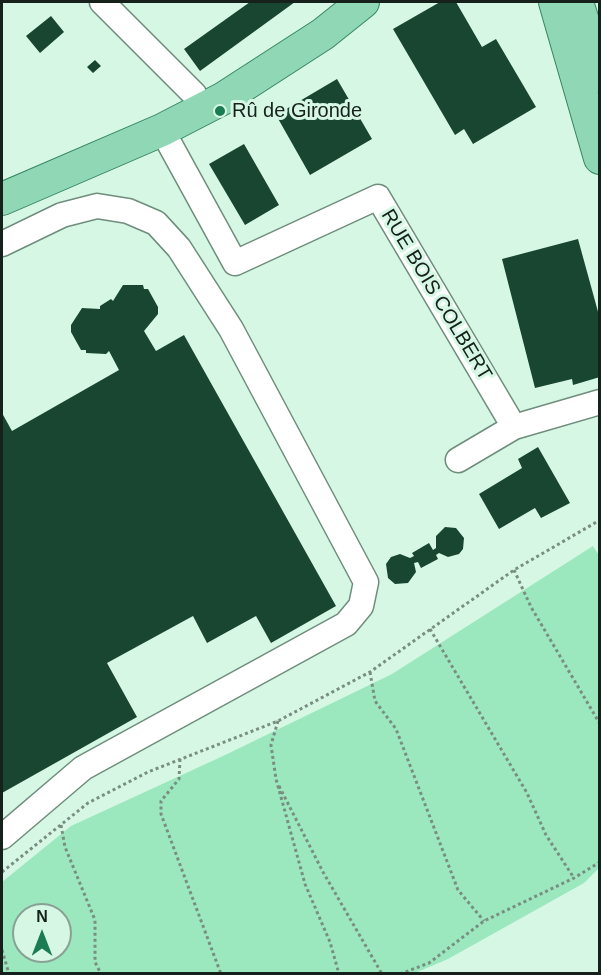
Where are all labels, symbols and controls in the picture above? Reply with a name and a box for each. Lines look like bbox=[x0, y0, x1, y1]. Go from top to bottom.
place label: Rû de Gironde bbox=[232, 99, 362, 123]
marker: Rû de Gironde bbox=[213, 104, 227, 118]
street label: RUE BOIS COLBERT bbox=[375, 205, 497, 385]
north arrow bbox=[12, 903, 72, 963]
text: N bbox=[36, 908, 48, 925]

